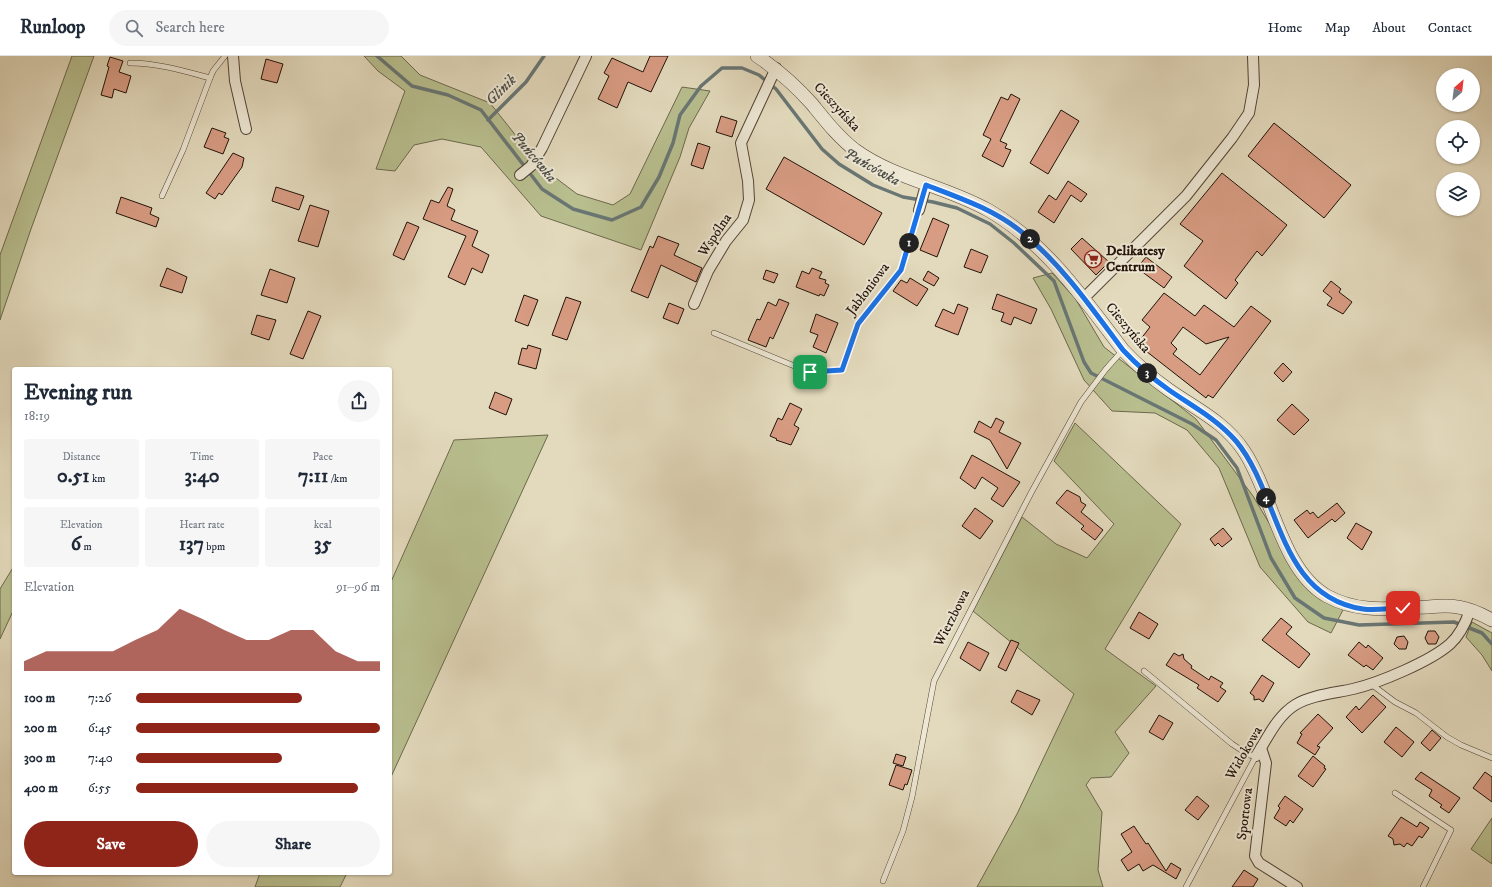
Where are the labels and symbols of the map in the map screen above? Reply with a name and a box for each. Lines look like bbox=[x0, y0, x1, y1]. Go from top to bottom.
north arrow bbox=[1436, 68, 1480, 112]
water label: Glinik bbox=[482, 70, 521, 109]
street label: Cieszyńska bbox=[810, 79, 864, 135]
water label: Puńcówka bbox=[507, 127, 561, 187]
water label: Puńcówka bbox=[841, 144, 903, 190]
street label: Wspólna bbox=[694, 210, 736, 261]
pin: 2 bbox=[1020, 229, 1040, 249]
pin: 1 bbox=[899, 233, 919, 253]
place label: Delikatesy Centrum bbox=[1106, 242, 1165, 276]
supermarket icon: Delikatesy Centrum bbox=[1083, 249, 1103, 269]
street label: Jabłoniowa bbox=[841, 259, 894, 320]
street label: Cieszyńska bbox=[1102, 299, 1154, 357]
pin bbox=[793, 355, 827, 389]
pin: 3 bbox=[1137, 363, 1157, 383]
pin: 4 bbox=[1256, 488, 1276, 508]
street label: Wierzbowa bbox=[930, 586, 974, 650]
pin bbox=[1386, 591, 1420, 625]
street label: Widokowa bbox=[1221, 723, 1266, 784]
street label: Sportowa bbox=[1233, 787, 1257, 841]

